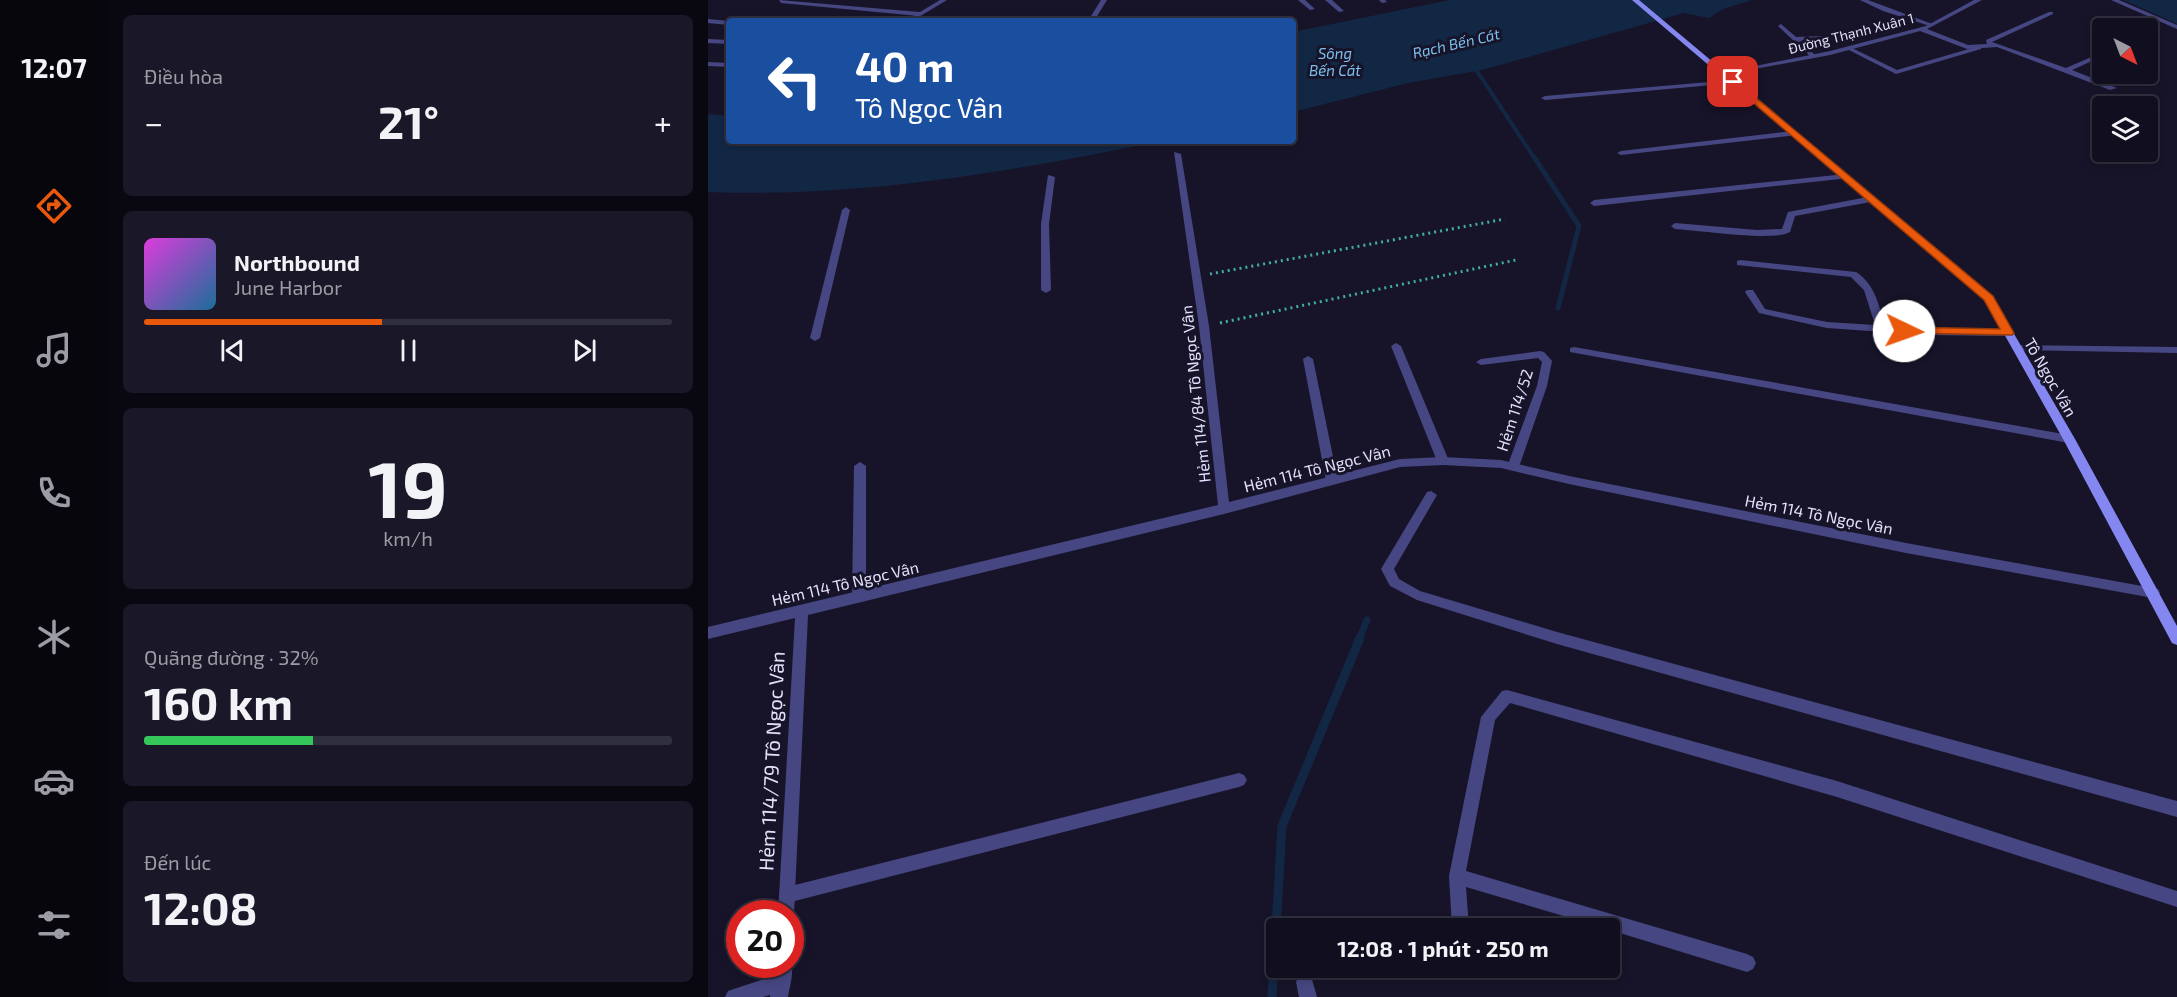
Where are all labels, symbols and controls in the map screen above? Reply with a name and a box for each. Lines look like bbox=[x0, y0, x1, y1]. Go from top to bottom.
street label: Đường Thạnh Xuân 1 bbox=[1786, 9, 1916, 57]
north arrow bbox=[2092, 18, 2158, 84]
map controls bbox=[2092, 18, 2158, 162]
water label: Rạch Bến Cát bbox=[1411, 24, 1502, 62]
text: 40 m bbox=[855, 40, 954, 90]
icon: left bbox=[756, 42, 834, 120]
water label: Sông Bến Cát bbox=[1309, 44, 1361, 79]
text: 12:07 bbox=[21, 51, 87, 83]
pin bbox=[1707, 56, 1758, 107]
text: Điều hòa bbox=[144, 64, 223, 88]
icon: arrive bbox=[1716, 65, 1749, 98]
text: Tô Ngọc Vân bbox=[855, 91, 1003, 123]
text: 21° bbox=[378, 94, 439, 148]
button: layers bbox=[2092, 96, 2158, 162]
text: − bbox=[144, 102, 163, 142]
text: + bbox=[654, 102, 672, 142]
icon: directions bbox=[33, 185, 75, 227]
text: Northbound bbox=[234, 249, 360, 275]
text: June Harbor bbox=[234, 275, 342, 299]
position arrow bbox=[1872, 299, 1936, 363]
street label: Hẻm 114/84 Tô Ngọc Vân bbox=[1176, 304, 1214, 484]
icon: music bbox=[33, 329, 75, 371]
icon: previous bbox=[216, 334, 249, 367]
icon: pause bbox=[392, 334, 425, 367]
icon: next bbox=[568, 334, 601, 367]
street label: Tô Ngọc Vân bbox=[2021, 334, 2081, 420]
street label: Hẻm 114/52 bbox=[1492, 367, 1536, 453]
text: 19 bbox=[368, 440, 448, 534]
street label: Hẻm 114 Tô Ngọc Vân bbox=[1242, 441, 1392, 495]
icon: phone bbox=[33, 472, 75, 514]
street label: Hẻm 114 Tô Ngọc Vân bbox=[1743, 490, 1895, 538]
text: km/h bbox=[383, 526, 433, 550]
street label: Hẻm 114 Tô Ngọc Vân bbox=[770, 557, 920, 609]
icon: climate bbox=[33, 616, 75, 658]
text: Quãng đường · 32% bbox=[144, 645, 319, 669]
street label: Hẻm 114/79 Tô Ngọc Vân bbox=[753, 650, 789, 872]
text: 160 km bbox=[144, 675, 293, 729]
icon: car bbox=[33, 760, 75, 802]
text: Đến lúc bbox=[144, 850, 211, 874]
text: 12:08 bbox=[144, 880, 258, 934]
speed limit sign: 20 bbox=[726, 900, 804, 978]
icon: filters bbox=[33, 904, 75, 946]
text: 12:08 · 1 phút · 250 m bbox=[1337, 935, 1549, 961]

